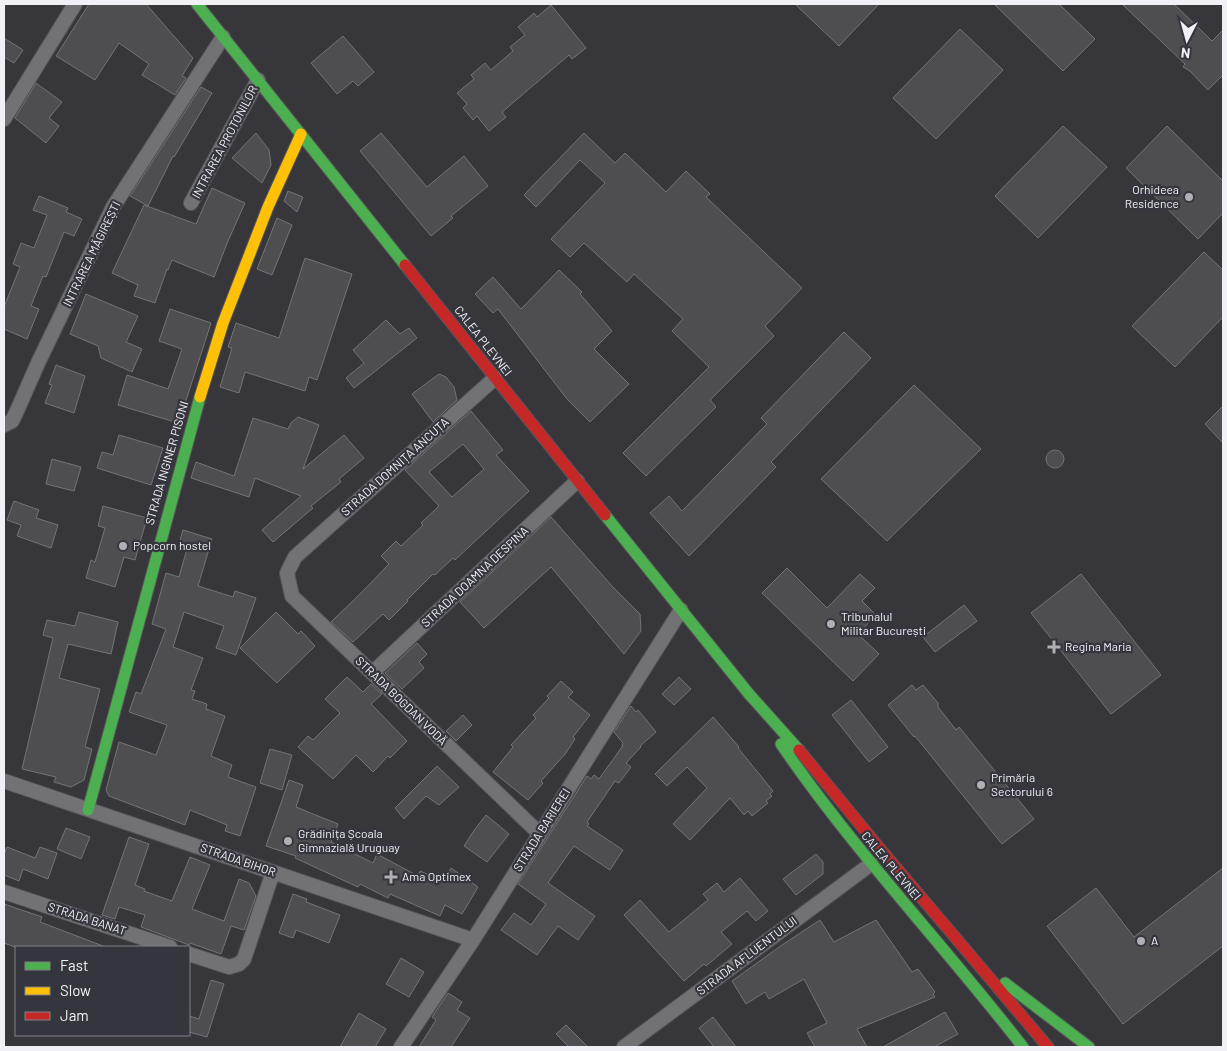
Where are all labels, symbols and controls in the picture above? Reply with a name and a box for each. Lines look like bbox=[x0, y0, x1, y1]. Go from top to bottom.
north arrow bbox=[1162, 15, 1212, 65]
text: N bbox=[1180, 44, 1191, 62]
street label: INTRAREA PROTONILOR bbox=[188, 83, 260, 200]
place label: Orhideea Residence bbox=[1125, 182, 1179, 210]
marker: Orhideea Residence bbox=[1183, 191, 1195, 203]
street label: INTRAREA MĂGIREȘTI bbox=[60, 199, 123, 308]
street label: CALEA PLEVNEI bbox=[452, 303, 515, 378]
street label: STRADA INGINER PISONI bbox=[142, 399, 190, 526]
street label: STRADA DOMNIȚA ANCUȚA bbox=[338, 414, 451, 518]
street label: STRADA DOAMNA DESPINA bbox=[418, 523, 531, 630]
place label: Popcorn hostel bbox=[133, 538, 211, 552]
marker: Popcorn hostel bbox=[117, 540, 129, 552]
place label: Tribunalul Militar București bbox=[841, 609, 926, 637]
marker: Tribunalul Militar București bbox=[825, 618, 837, 630]
place label: Regina Maria bbox=[1065, 639, 1131, 653]
marker: Regina Maria bbox=[1047, 640, 1061, 654]
street label: STRADA BOGDAN VODĂ bbox=[353, 653, 450, 747]
place label: Primăria Sectorului 6 bbox=[991, 770, 1053, 798]
marker: Primăria Sectorului 6 bbox=[975, 779, 987, 791]
street label: STRADA BARIEREI bbox=[510, 785, 572, 874]
place label: Grădinița Școala Gimnazială Uruguay bbox=[298, 826, 400, 854]
street label: CALEA PLEVNEI bbox=[859, 828, 924, 902]
marker: Grădinița Școala Gimnazială Uruguay bbox=[282, 835, 294, 847]
street label: STRADA BIHOR bbox=[199, 840, 278, 878]
place label: Ama Optimex bbox=[402, 869, 471, 883]
marker: Ama Optimex bbox=[384, 870, 398, 884]
street label: STRADA BANAT bbox=[46, 899, 128, 937]
street label: STRADA AFLUENTULUI bbox=[694, 913, 799, 997]
place label: A bbox=[1151, 933, 1158, 947]
marker: A bbox=[1135, 935, 1147, 947]
legend bbox=[15, 946, 190, 1036]
text: Fast bbox=[60, 956, 88, 974]
text: Slow bbox=[60, 981, 91, 999]
text: Jam bbox=[60, 1006, 89, 1024]

